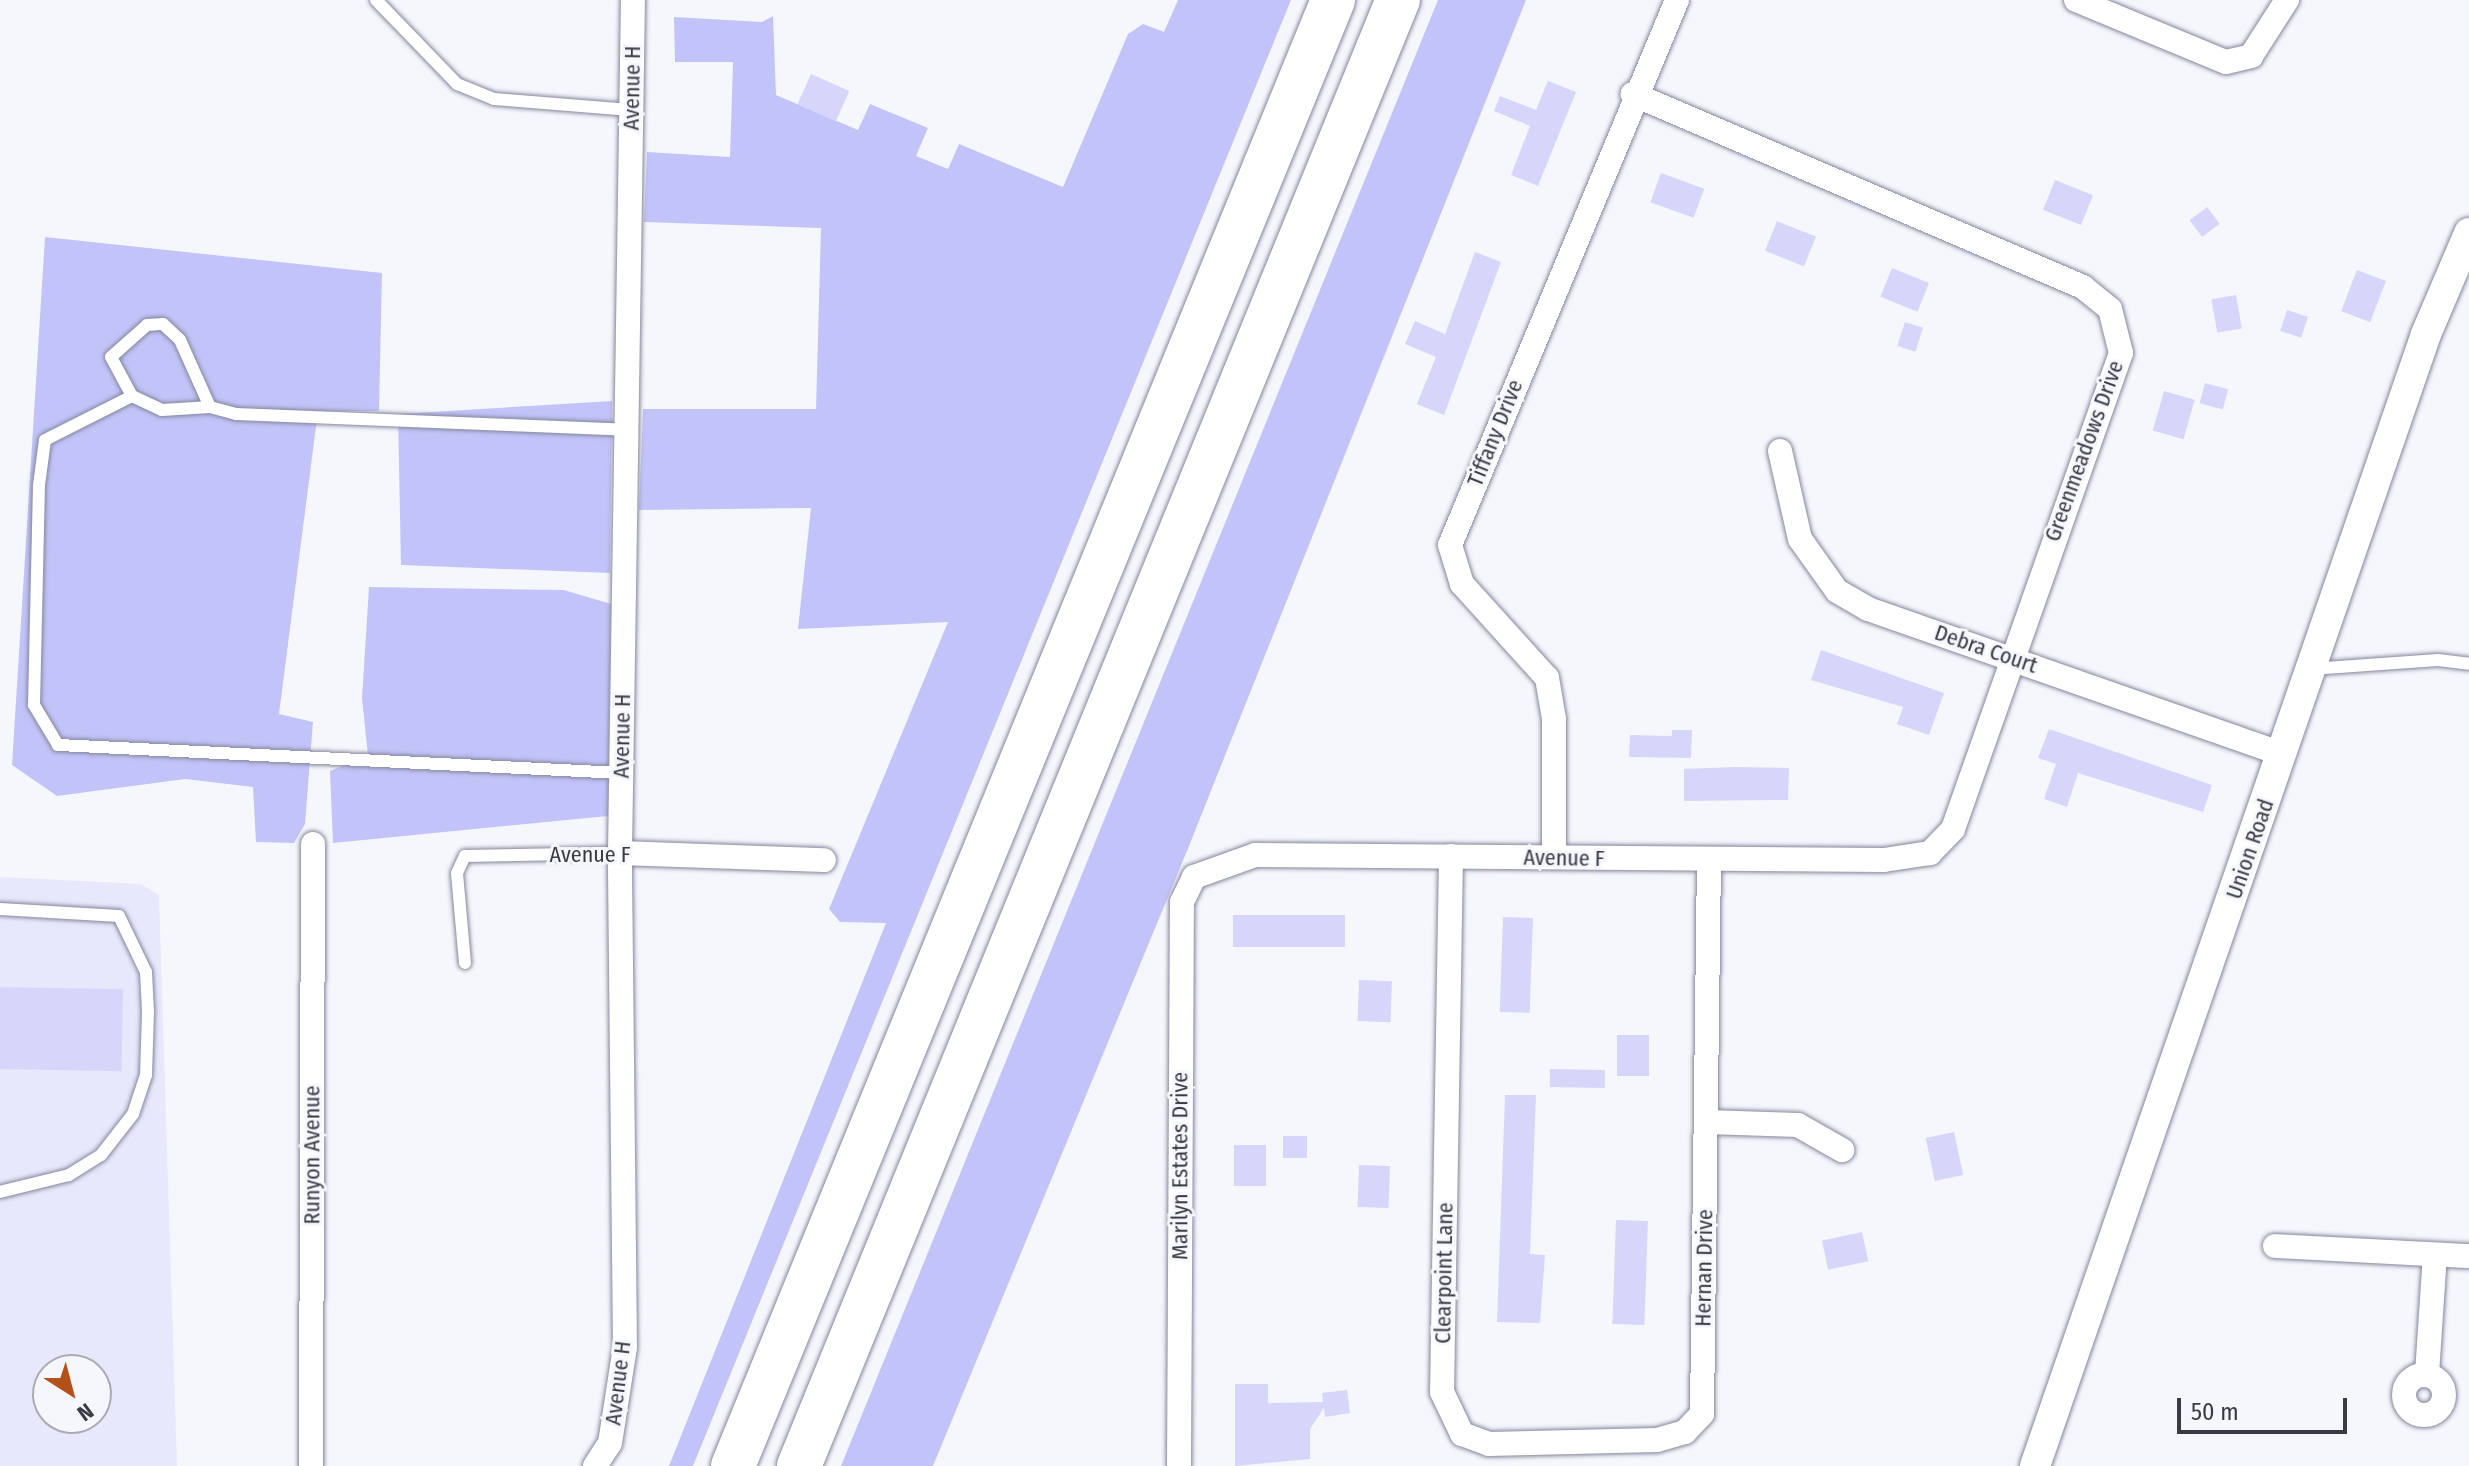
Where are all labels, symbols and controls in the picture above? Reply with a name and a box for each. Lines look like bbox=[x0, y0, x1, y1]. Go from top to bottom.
street label: Avenue H bbox=[618, 45, 646, 131]
street label: Greenmeadows Drive bbox=[2039, 357, 2129, 545]
street label: Tiffany Drive bbox=[1462, 376, 1528, 490]
street label: Debra Court bbox=[1931, 619, 2041, 679]
street label: Avenue H bbox=[608, 693, 636, 779]
street label: Union Road bbox=[2221, 796, 2279, 902]
street label: Avenue F bbox=[550, 842, 630, 868]
street label: Avenue F bbox=[1523, 844, 1605, 872]
street label: Marilyn Estates Drive bbox=[1167, 1072, 1193, 1260]
street label: Runyon Avenue bbox=[299, 1085, 325, 1225]
street label: Clearpoint Lane bbox=[1430, 1202, 1458, 1344]
street label: Hernan Drive bbox=[1690, 1209, 1718, 1327]
street label: Avenue H bbox=[600, 1339, 636, 1427]
north arrow bbox=[32, 1354, 112, 1434]
scale bar bbox=[2181, 1382, 2351, 1432]
text: N bbox=[72, 1397, 98, 1427]
text: 50 m bbox=[2191, 1398, 2239, 1426]

